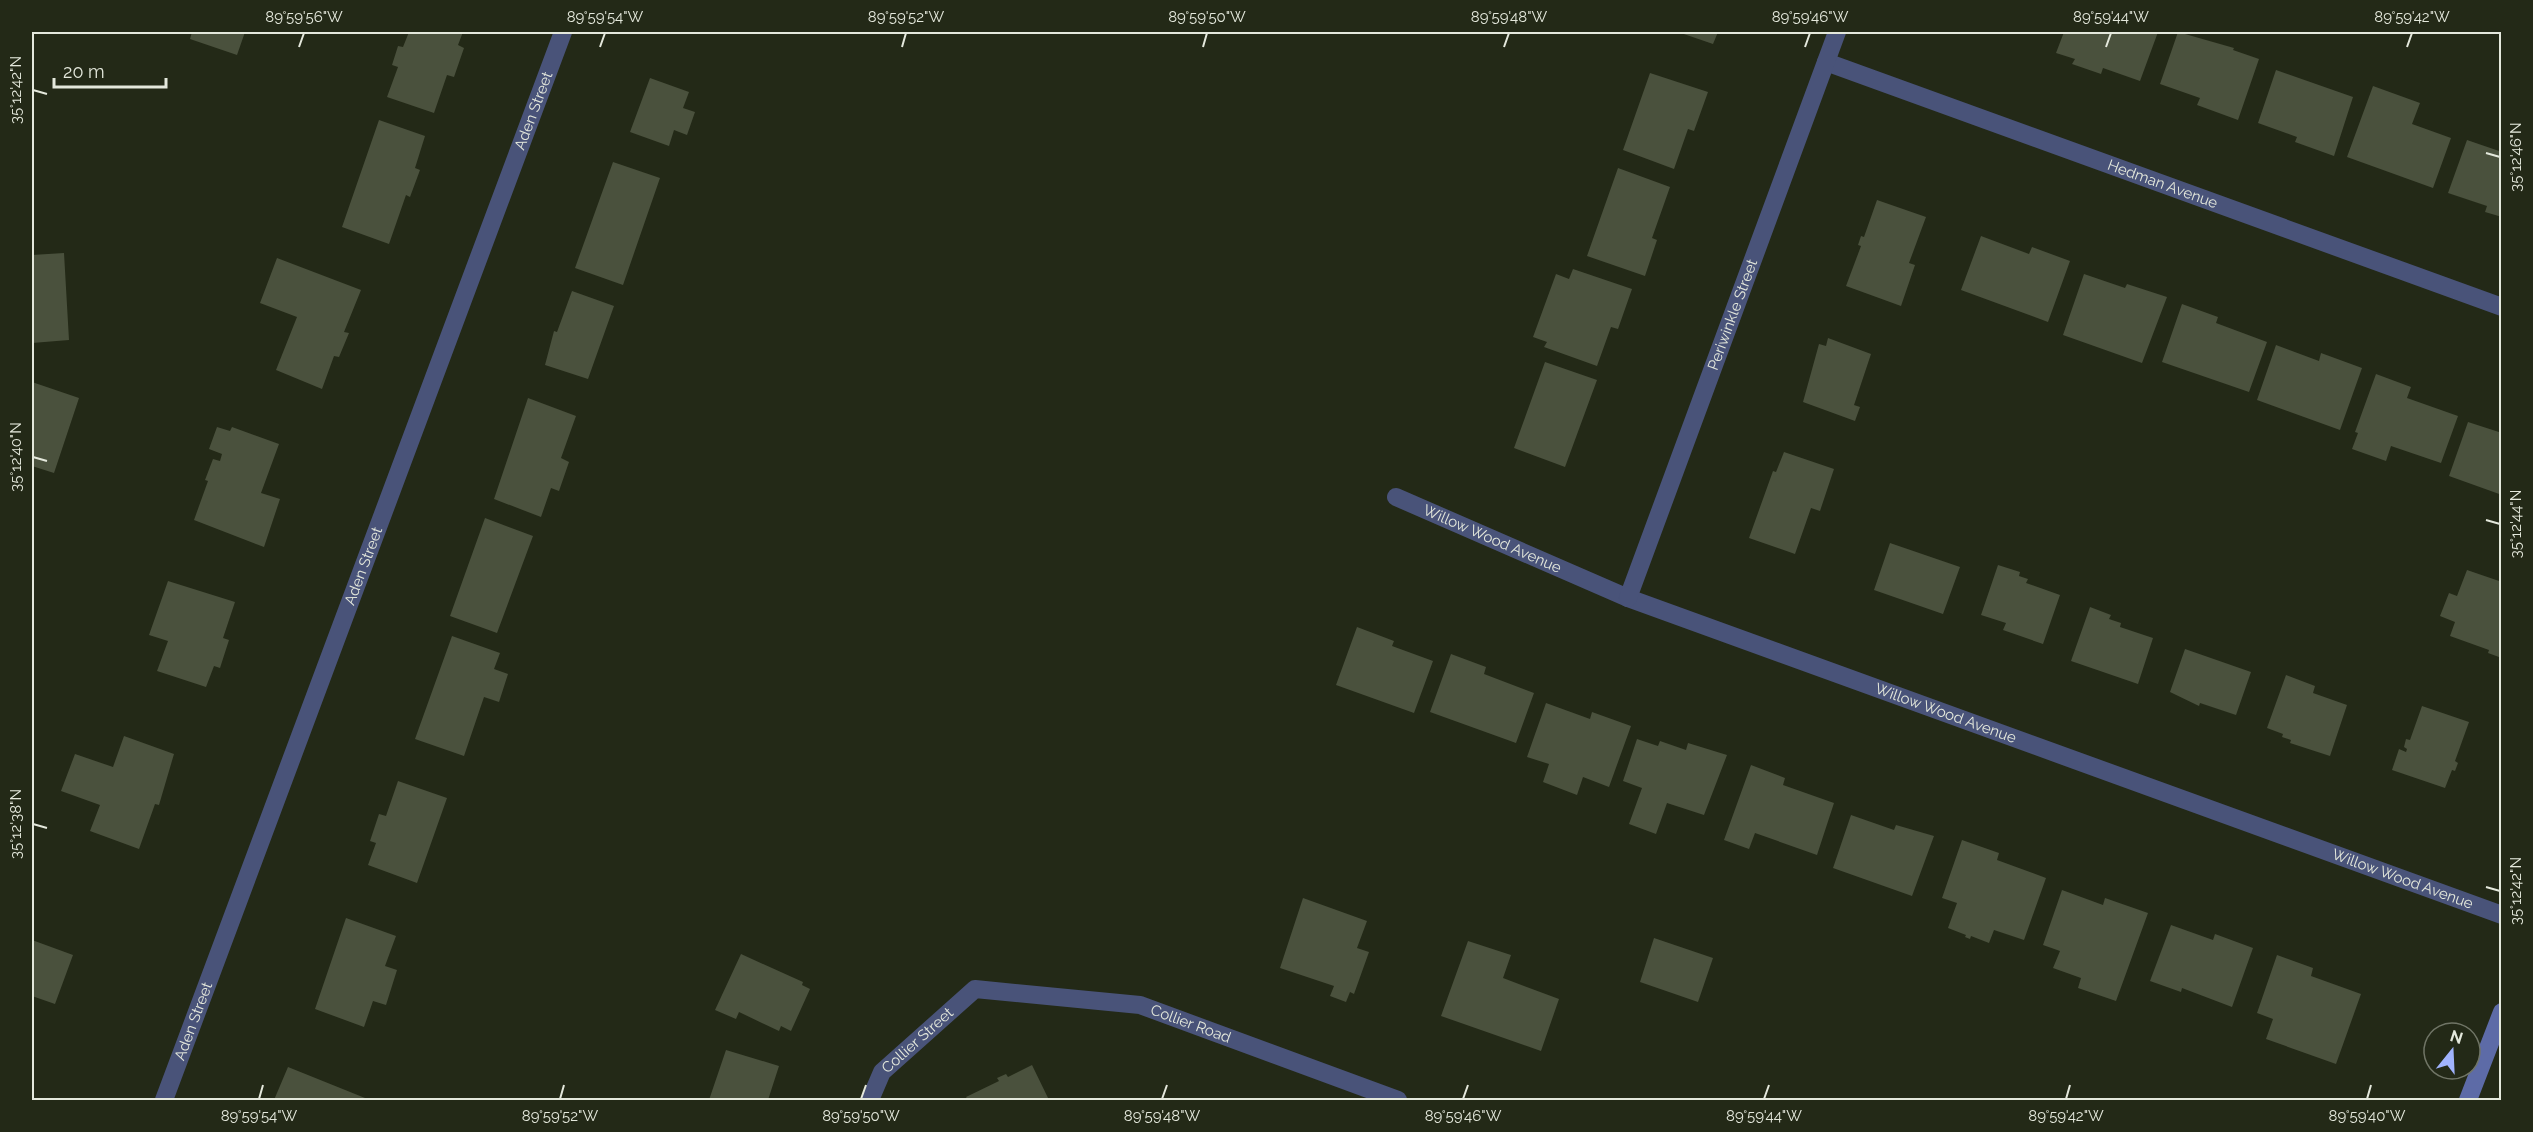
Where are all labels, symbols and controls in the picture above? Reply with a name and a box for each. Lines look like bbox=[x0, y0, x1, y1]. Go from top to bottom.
text: 89°59'56"W bbox=[265, 8, 343, 26]
text: 89°59'54"W bbox=[567, 8, 644, 26]
text: 89°59'52"W bbox=[868, 8, 944, 26]
text: 89°59'50"W bbox=[1168, 8, 1246, 26]
text: 89°59'48"W bbox=[1471, 8, 1548, 26]
text: 89°59'46"W bbox=[1772, 8, 1849, 26]
text: 89°59'44"W bbox=[2073, 8, 2149, 26]
text: 89°59'42"W bbox=[2374, 8, 2450, 26]
scale bar bbox=[54, 51, 166, 89]
text: 35°12'42"N bbox=[7, 56, 25, 124]
text: 20 m bbox=[63, 61, 105, 82]
street label: Aden Street bbox=[511, 69, 556, 152]
text: 35°12'46"N bbox=[2507, 122, 2525, 192]
street label: Hedman Avenue bbox=[2105, 156, 2220, 212]
street label: Periwinkle Street bbox=[1704, 257, 1761, 373]
text: 35°12'40"N bbox=[7, 422, 25, 492]
text: 35°12'44"N bbox=[2507, 490, 2525, 558]
street label: Willow Wood Avenue bbox=[1420, 501, 1564, 577]
street label: Aden Street bbox=[341, 524, 386, 608]
street label: Willow Wood Avenue bbox=[1873, 679, 2019, 747]
text: 35°12'38"N bbox=[7, 789, 25, 859]
street label: Willow Wood Avenue bbox=[2330, 845, 2476, 913]
text: 35°12'42"N bbox=[2507, 857, 2525, 925]
street label: Aden Street bbox=[171, 980, 216, 1063]
street label: Collier Road bbox=[1148, 1001, 1233, 1047]
street label: Collier Street bbox=[878, 1004, 957, 1077]
north arrow bbox=[2422, 1021, 2482, 1081]
text: N bbox=[2448, 1026, 2465, 1048]
text: 89°59'54"W bbox=[221, 1107, 298, 1125]
text: 89°59'52"W bbox=[522, 1107, 598, 1125]
text: 89°59'50"W bbox=[822, 1107, 900, 1125]
text: 89°59'48"W bbox=[1124, 1107, 1201, 1125]
text: 89°59'46"W bbox=[1425, 1107, 1502, 1125]
text: 89°59'44"W bbox=[1726, 1107, 1802, 1125]
text: 89°59'42"W bbox=[2028, 1107, 2104, 1125]
text: 89°59'40"W bbox=[2329, 1107, 2406, 1125]

